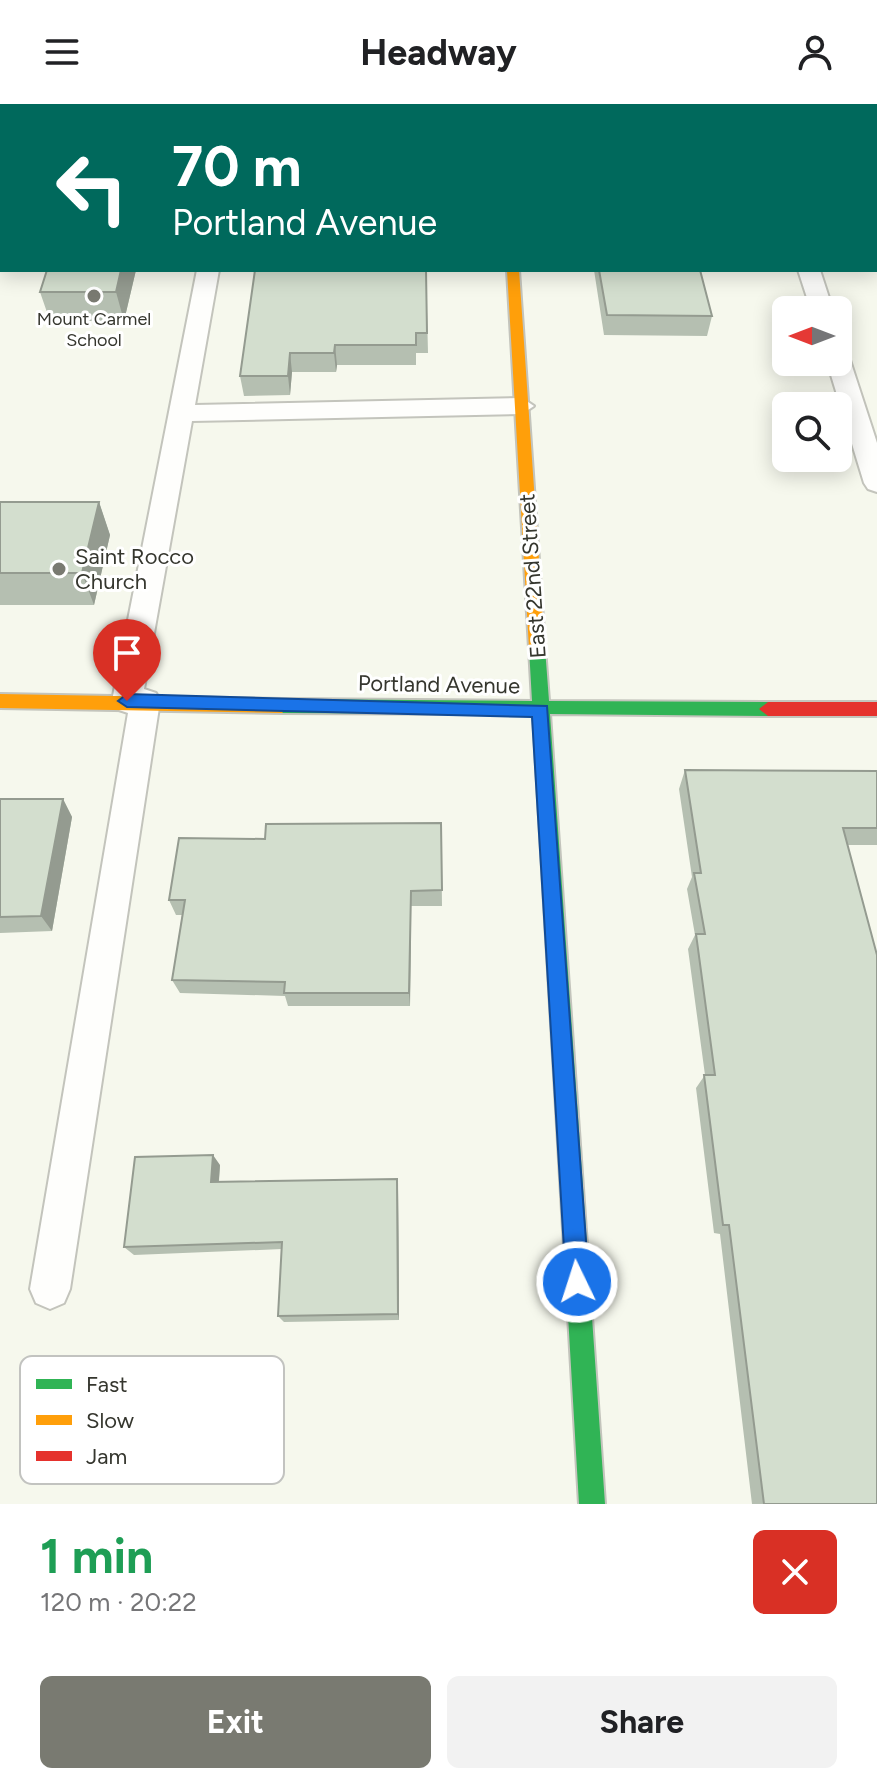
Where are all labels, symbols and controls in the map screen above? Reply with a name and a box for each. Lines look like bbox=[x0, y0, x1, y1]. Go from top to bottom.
icon: menu bbox=[40, 30, 84, 74]
icon: person bbox=[793, 30, 837, 74]
text: Headway bbox=[360, 31, 517, 74]
text: 70 m bbox=[172, 133, 302, 200]
icon: left bbox=[40, 136, 144, 240]
text: Portland Avenue bbox=[172, 201, 437, 244]
marker: Mount Carmel School bbox=[85, 287, 103, 305]
north arrow bbox=[772, 296, 852, 376]
map controls bbox=[772, 296, 852, 472]
place label: Mount Carmel School bbox=[37, 308, 151, 351]
button: search bbox=[772, 392, 852, 472]
street label: East 22nd Street bbox=[513, 493, 552, 659]
place label: Saint Rocco Church bbox=[75, 543, 194, 595]
marker: Saint Rocco Church bbox=[50, 560, 68, 578]
pin bbox=[93, 619, 161, 701]
icon: arrive bbox=[105, 631, 149, 675]
street label: Portland Avenue bbox=[358, 670, 520, 699]
position arrow bbox=[535, 1240, 619, 1324]
legend bbox=[20, 1356, 284, 1484]
text: Fast bbox=[86, 1371, 128, 1398]
text: Slow bbox=[86, 1407, 135, 1434]
text: Jam bbox=[86, 1443, 127, 1470]
text: 1 min bbox=[40, 1527, 153, 1585]
button: close bbox=[753, 1530, 837, 1614]
text: 120 m · 20:22 bbox=[40, 1586, 197, 1618]
button: Exit bbox=[40, 1676, 431, 1768]
button: Share bbox=[447, 1676, 837, 1768]

